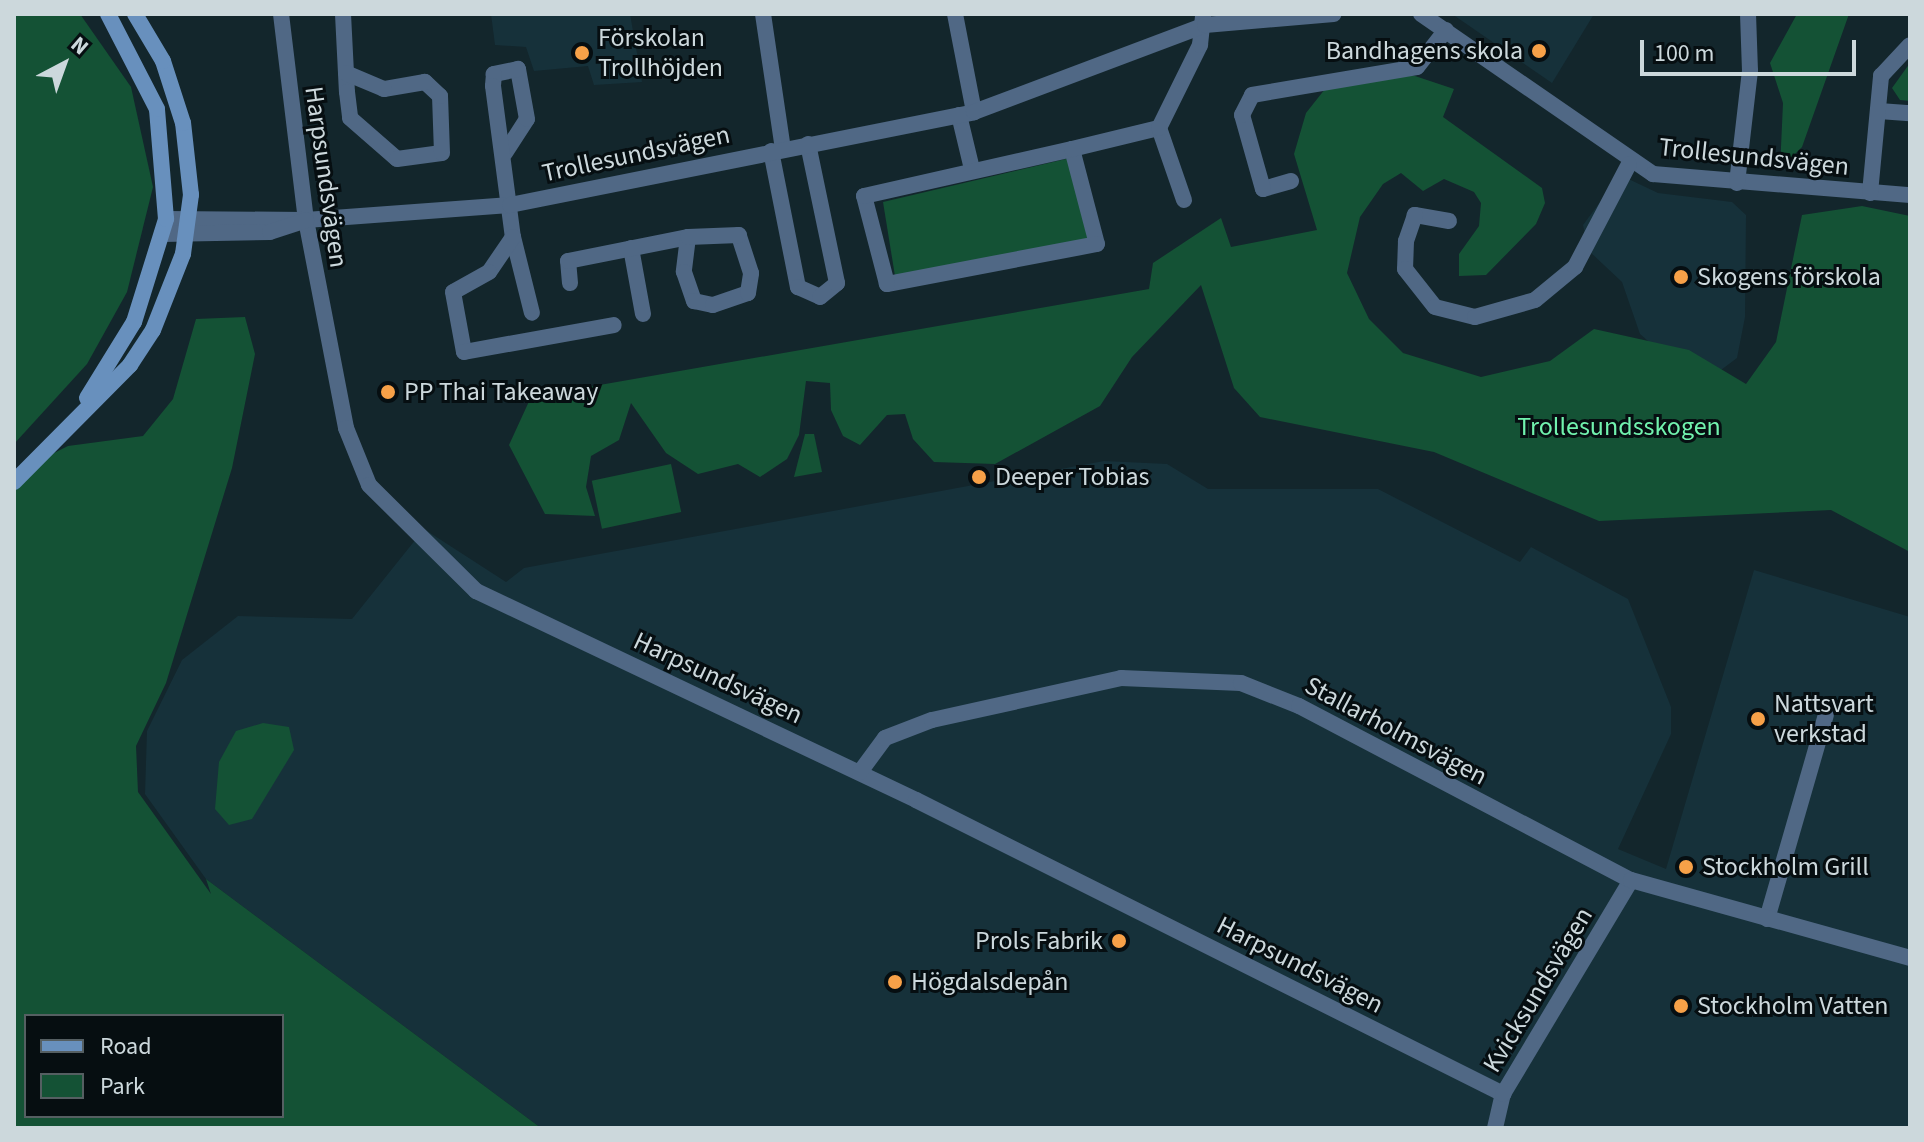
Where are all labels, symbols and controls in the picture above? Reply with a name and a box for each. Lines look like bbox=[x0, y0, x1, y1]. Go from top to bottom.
place label: Förskolan Trollhöjden bbox=[598, 22, 723, 84]
north arrow bbox=[24, 24, 104, 104]
scale bar bbox=[1644, 24, 1860, 74]
text: N bbox=[64, 29, 96, 63]
place label: Bandhagens skola bbox=[1326, 35, 1523, 67]
text: 100 m bbox=[1654, 36, 1714, 71]
marker: Bandhagens skola bbox=[1530, 42, 1548, 60]
marker: Förskolan Trollhöjden bbox=[573, 44, 591, 62]
street label: Harpsundsvägen bbox=[298, 84, 354, 270]
street label: Trollesundsvägen bbox=[539, 119, 733, 189]
street label: Trollesundsvägen bbox=[1657, 132, 1851, 182]
place label: Skogens förskola bbox=[1697, 261, 1881, 293]
marker: Skogens förskola bbox=[1672, 268, 1690, 286]
place label: PP Thai Takeaway bbox=[404, 376, 598, 408]
marker: PP Thai Takeaway bbox=[379, 383, 397, 401]
park label: Trollesundsskogen bbox=[1517, 411, 1721, 443]
place label: Deeper Tobias bbox=[995, 461, 1149, 493]
marker: Deeper Tobias bbox=[970, 468, 988, 486]
street label: Harpsundsvägen bbox=[629, 625, 807, 731]
street label: Stallarholmsvägen bbox=[1300, 670, 1492, 792]
place label: Nattsvart verkstad bbox=[1774, 688, 1874, 750]
marker: Nattsvart verkstad bbox=[1749, 710, 1767, 728]
place label: Stockholm Grill bbox=[1702, 851, 1869, 883]
marker: Stockholm Grill bbox=[1677, 858, 1695, 876]
street label: Kvicksundsvägen bbox=[1476, 902, 1600, 1078]
street label: Harpsundsvägen bbox=[1212, 910, 1388, 1020]
place label: Prols Fabrik bbox=[975, 925, 1103, 957]
marker: Prols Fabrik bbox=[1110, 932, 1128, 950]
place label: Högdalsdepån bbox=[911, 966, 1069, 998]
marker: Högdalsdepån bbox=[886, 973, 904, 991]
place label: Stockholm Vatten bbox=[1697, 990, 1889, 1022]
marker: Stockholm Vatten bbox=[1672, 997, 1690, 1015]
legend bbox=[24, 1014, 284, 1118]
text: Road bbox=[100, 1029, 152, 1064]
text: Park bbox=[100, 1069, 145, 1104]

